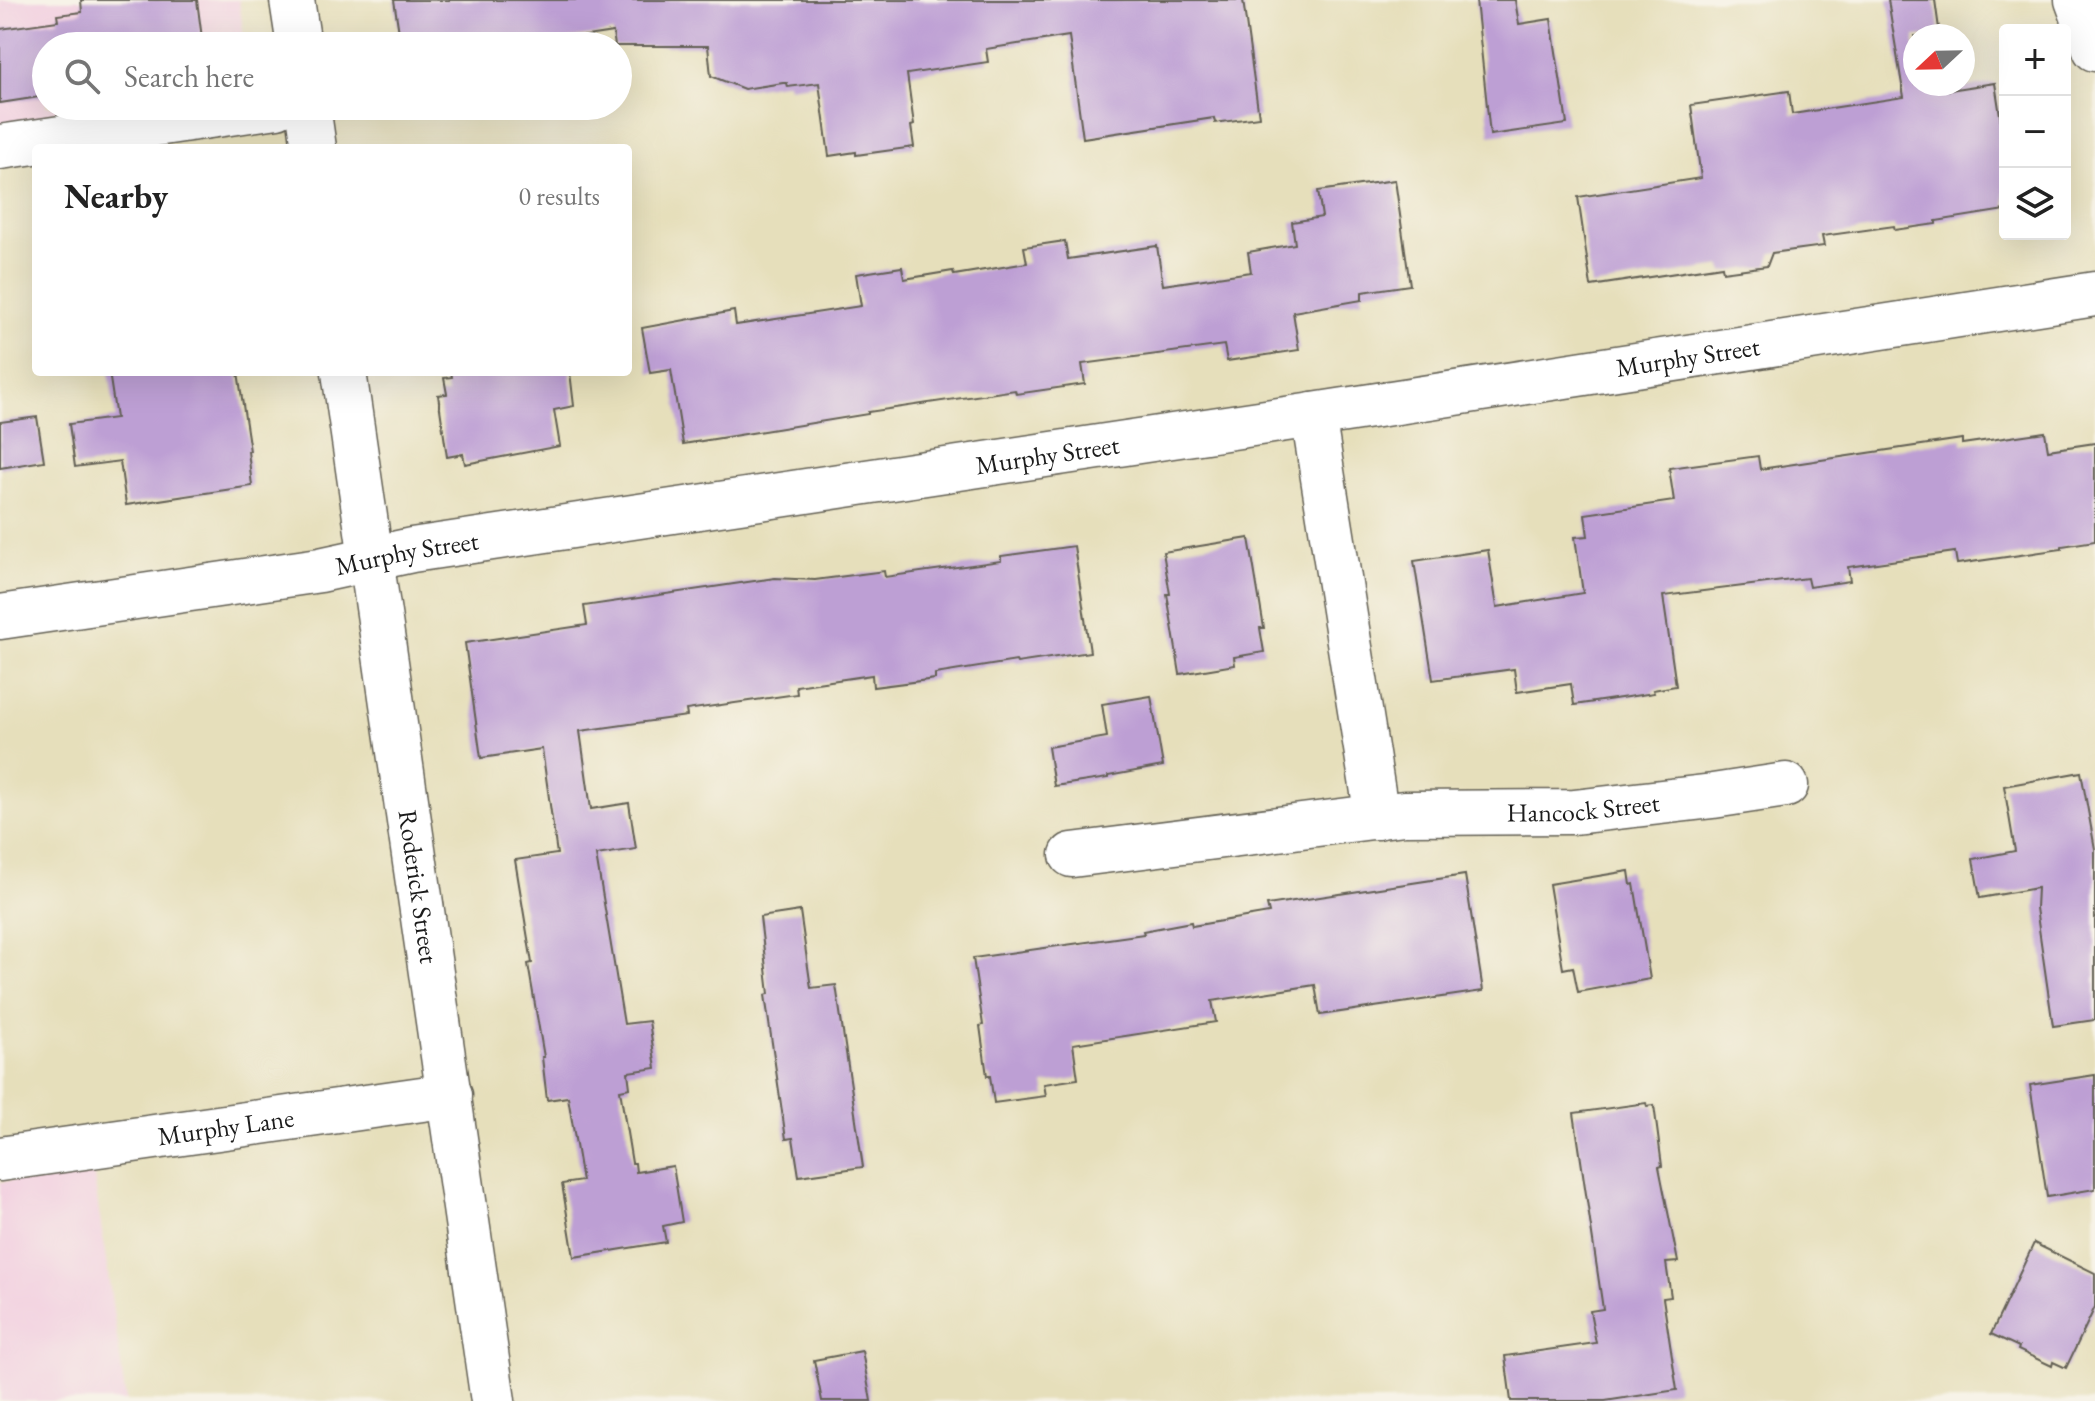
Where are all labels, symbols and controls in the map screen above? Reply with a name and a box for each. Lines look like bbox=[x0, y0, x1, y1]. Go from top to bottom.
north arrow bbox=[1903, 24, 1975, 96]
map controls bbox=[1999, 24, 2071, 240]
button: + bbox=[1999, 24, 2071, 96]
search box bbox=[32, 32, 632, 120]
icon: search bbox=[60, 54, 104, 98]
text: Search here bbox=[124, 57, 254, 96]
button: − bbox=[1999, 96, 2071, 168]
button: layers bbox=[1999, 168, 2071, 240]
text: Nearby bbox=[64, 174, 168, 218]
text: 0 results bbox=[519, 179, 600, 213]
street label: Murphy Street bbox=[1614, 329, 1762, 385]
street label: Murphy Street bbox=[973, 427, 1122, 482]
street label: Murphy Street bbox=[332, 523, 481, 583]
street label: Hancock Street bbox=[1507, 785, 1661, 829]
street label: Roderick Street bbox=[391, 808, 446, 966]
street label: Murphy Lane bbox=[155, 1100, 296, 1153]

